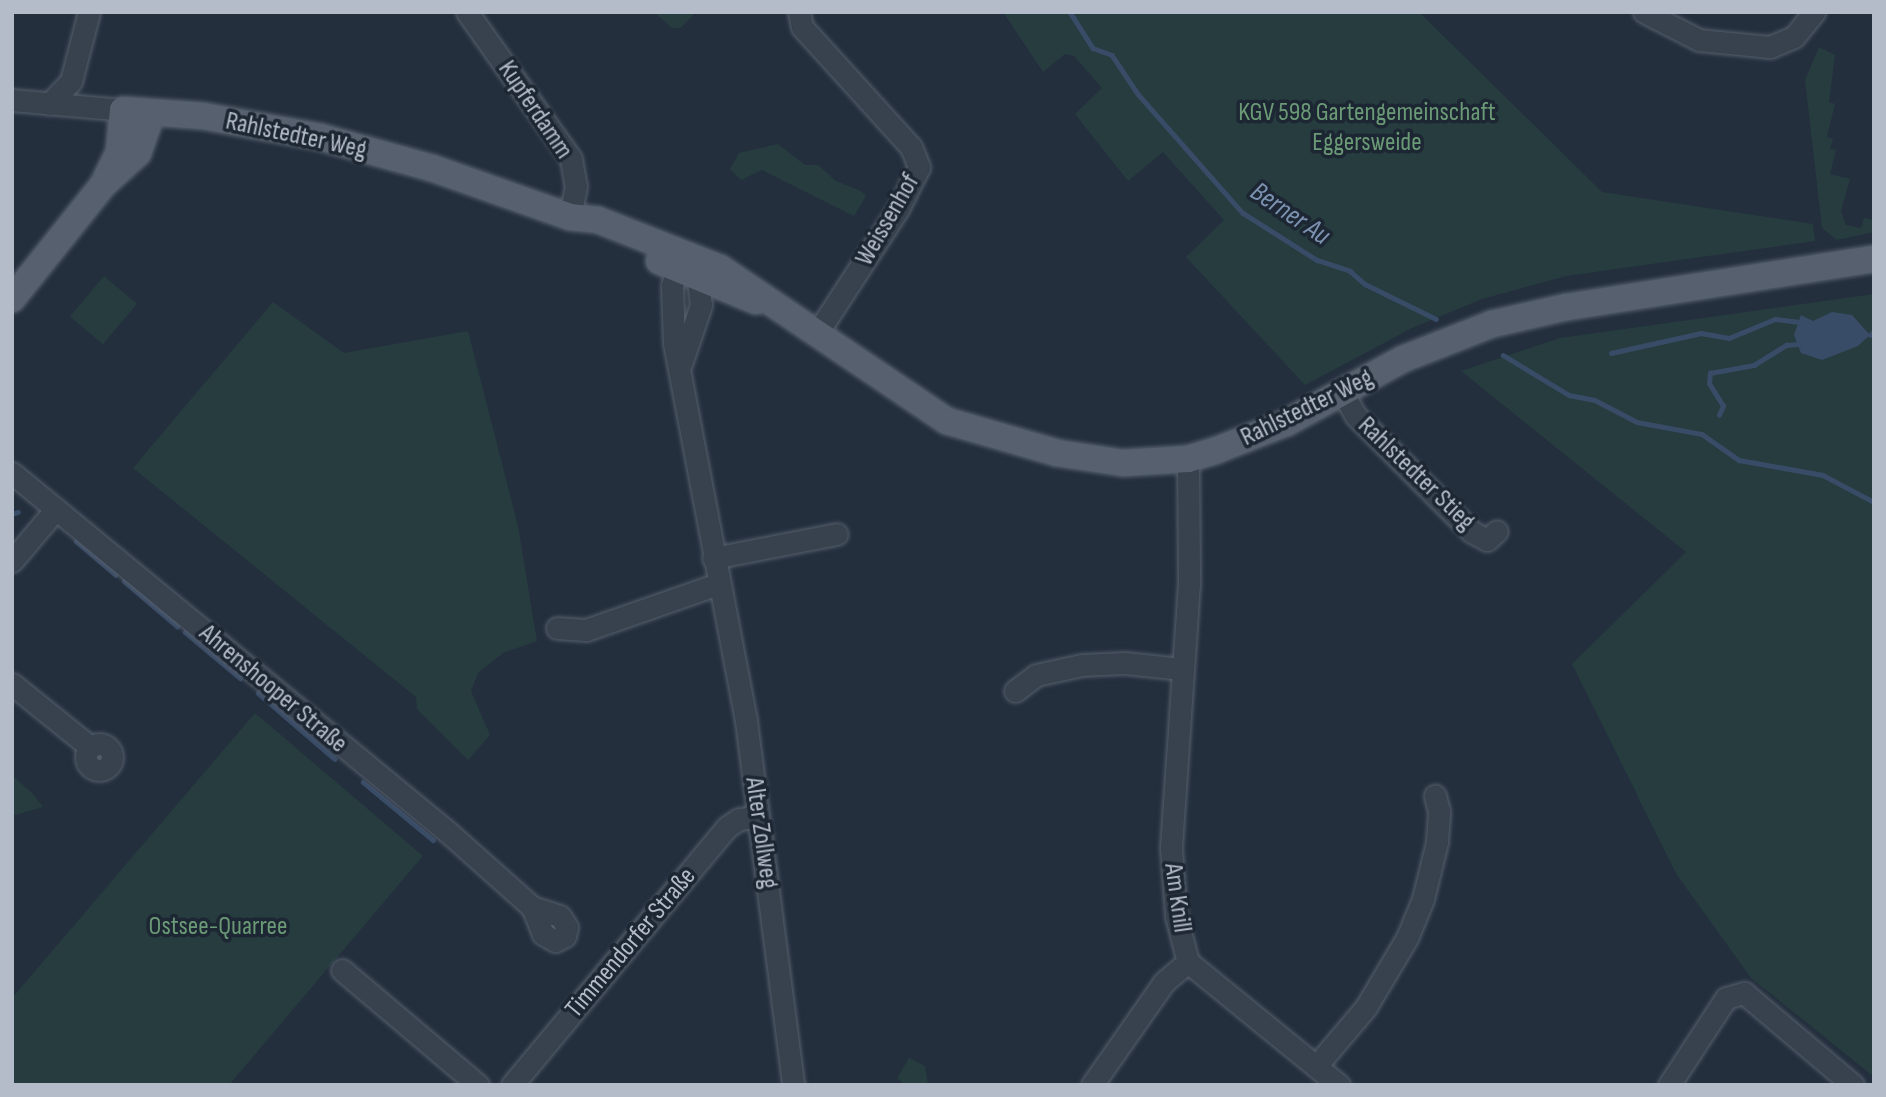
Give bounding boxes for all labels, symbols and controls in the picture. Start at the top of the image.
street label: Kupferdamm [491,55,579,165]
park label: KGV 598 Gartengemeinschaft Eggersweide [1238,97,1496,158]
street label: Rahlstedter Weg [223,106,369,166]
street label: Weissenhof [849,168,927,272]
water label: Berner Au [1244,175,1336,253]
street label: Rahlstedter Weg [1236,363,1378,453]
street label: Rahlstedter Stieg [1351,411,1481,537]
street label: Ahrenshooper Straße [193,618,353,760]
street label: Alter Zollweg [738,775,784,891]
street label: Am Knill [1157,861,1197,935]
street label: Timmendorfer Straße [559,862,703,1024]
park label: Ostsee-Quarree [149,911,287,943]

